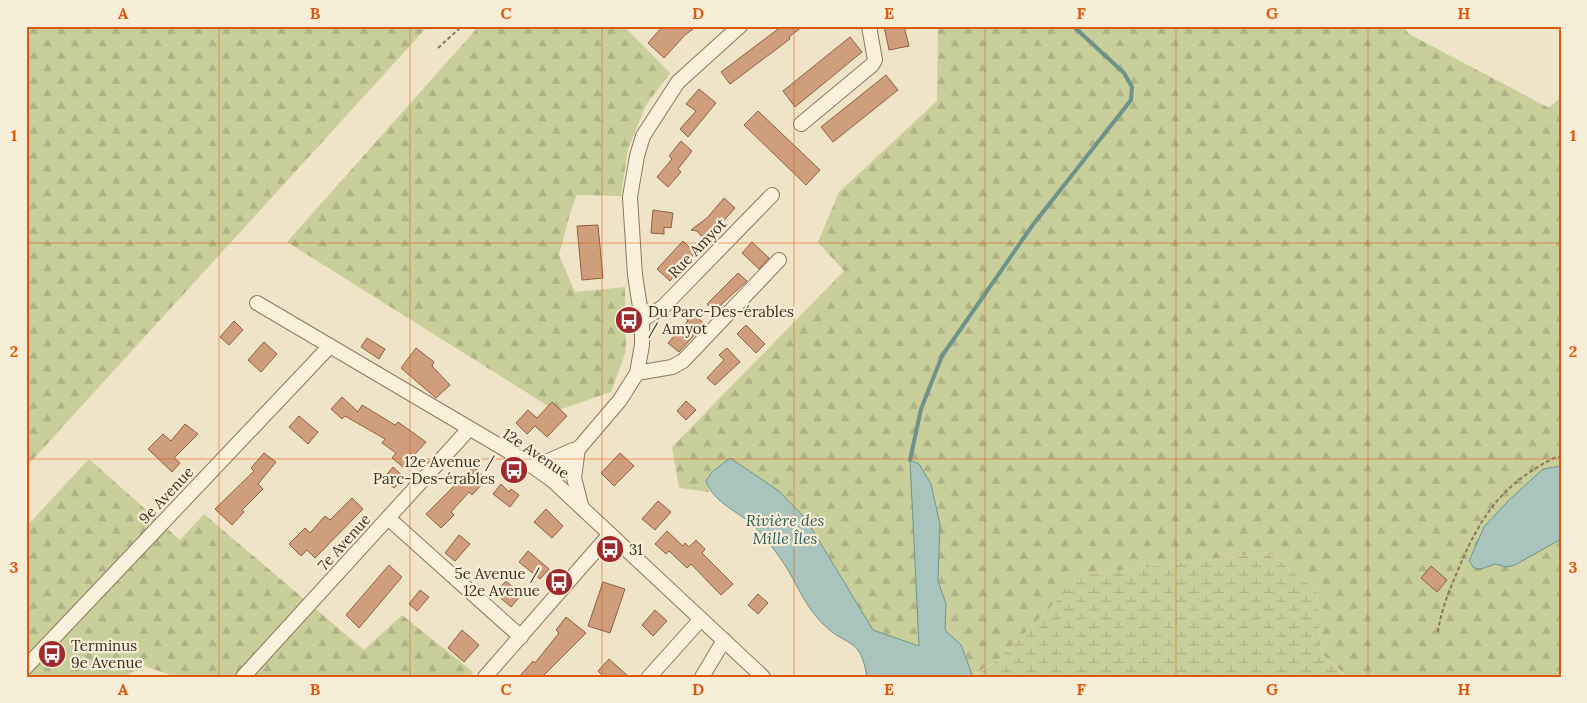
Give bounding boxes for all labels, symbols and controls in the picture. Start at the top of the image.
text: A [118,3,129,23]
text: B [310,3,321,23]
text: C [500,3,512,23]
text: D [692,3,704,23]
text: E [884,3,894,23]
text: F [1076,3,1086,23]
text: G [1266,3,1278,23]
text: H [1458,3,1471,23]
text: 1 [11,125,17,145]
text: 1 [1570,125,1576,145]
street label: Rue Amyot [664,214,730,282]
place label: Du Parc-Des-érables / Amyot [648,302,794,339]
bus stop icon: Du Parc-Des-érables / Amyot [614,305,644,335]
text: 2 [10,341,18,361]
text: 2 [1569,341,1577,361]
street label: 12e Avenue [499,424,573,482]
place label: 12e Avenue / Parc-Des-érables [373,452,496,488]
bus stop icon: 12e Avenue / Parc-Des-érables [499,455,529,485]
street label: 9e Avenue [135,462,197,528]
street label: 7e Avenue [314,510,374,574]
water label: Rivière des Mille Îles [746,510,825,548]
bus stop icon: 31 [595,534,625,564]
place label: 31 [629,540,643,559]
text: 3 [10,557,19,577]
text: 3 [1569,557,1578,577]
place label: 5e Avenue / 12e Avenue [455,564,541,600]
bus stop icon: 5e Avenue / 12e Avenue [544,567,574,597]
place label: Terminus 9e Avenue [71,636,143,672]
bus stop icon: Terminus 9e Avenue [37,639,67,669]
text: A [118,679,129,699]
text: B [310,679,321,699]
text: C [500,679,512,699]
text: D [692,679,704,699]
text: E [884,679,894,699]
text: F [1076,679,1086,699]
text: G [1266,679,1278,699]
text: H [1458,679,1471,699]

